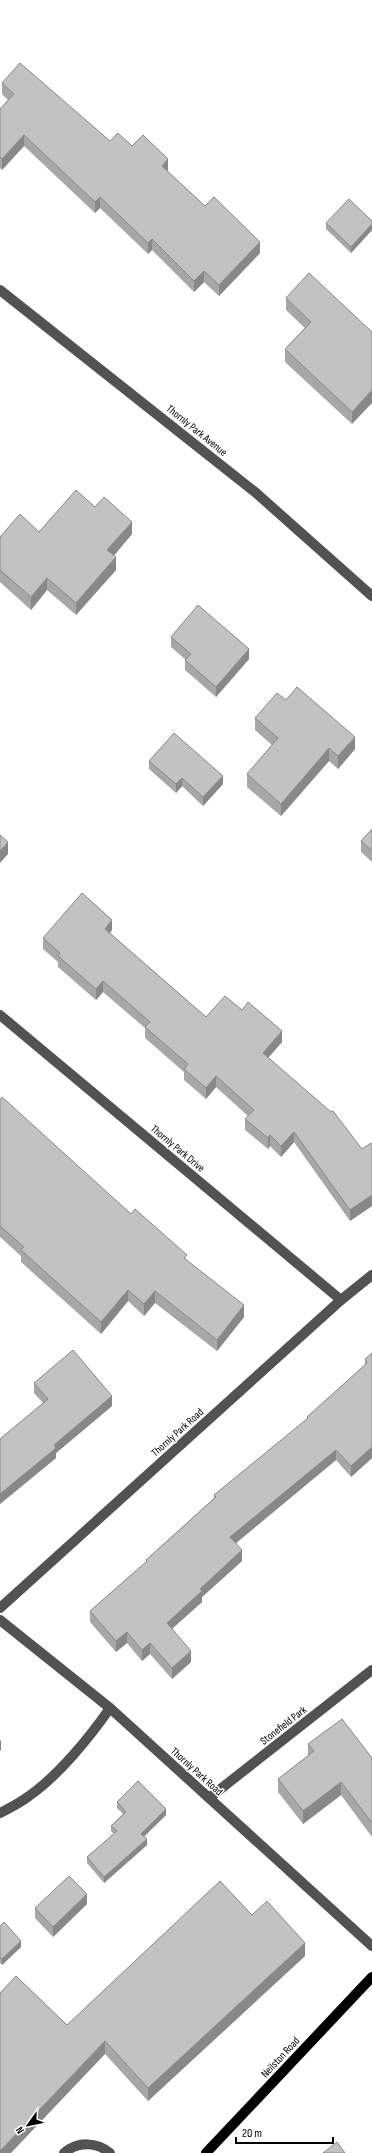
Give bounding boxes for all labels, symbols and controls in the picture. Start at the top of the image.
street label: Thornly Park Avenue [164,402,230,459]
street label: Thornly Park Drive [148,1122,207,1175]
street label: Thornly Park Road [149,1405,206,1459]
street label: Stonefield Park [257,1703,310,1748]
street label: Thornly Park Road [168,1745,226,1798]
street label: Neilston Road [258,2034,303,2080]
north arrow [8,2105,48,2145]
scale bar [236,2119,333,2145]
text: N [13,2124,27,2136]
text: 20 m [242,2126,262,2141]

